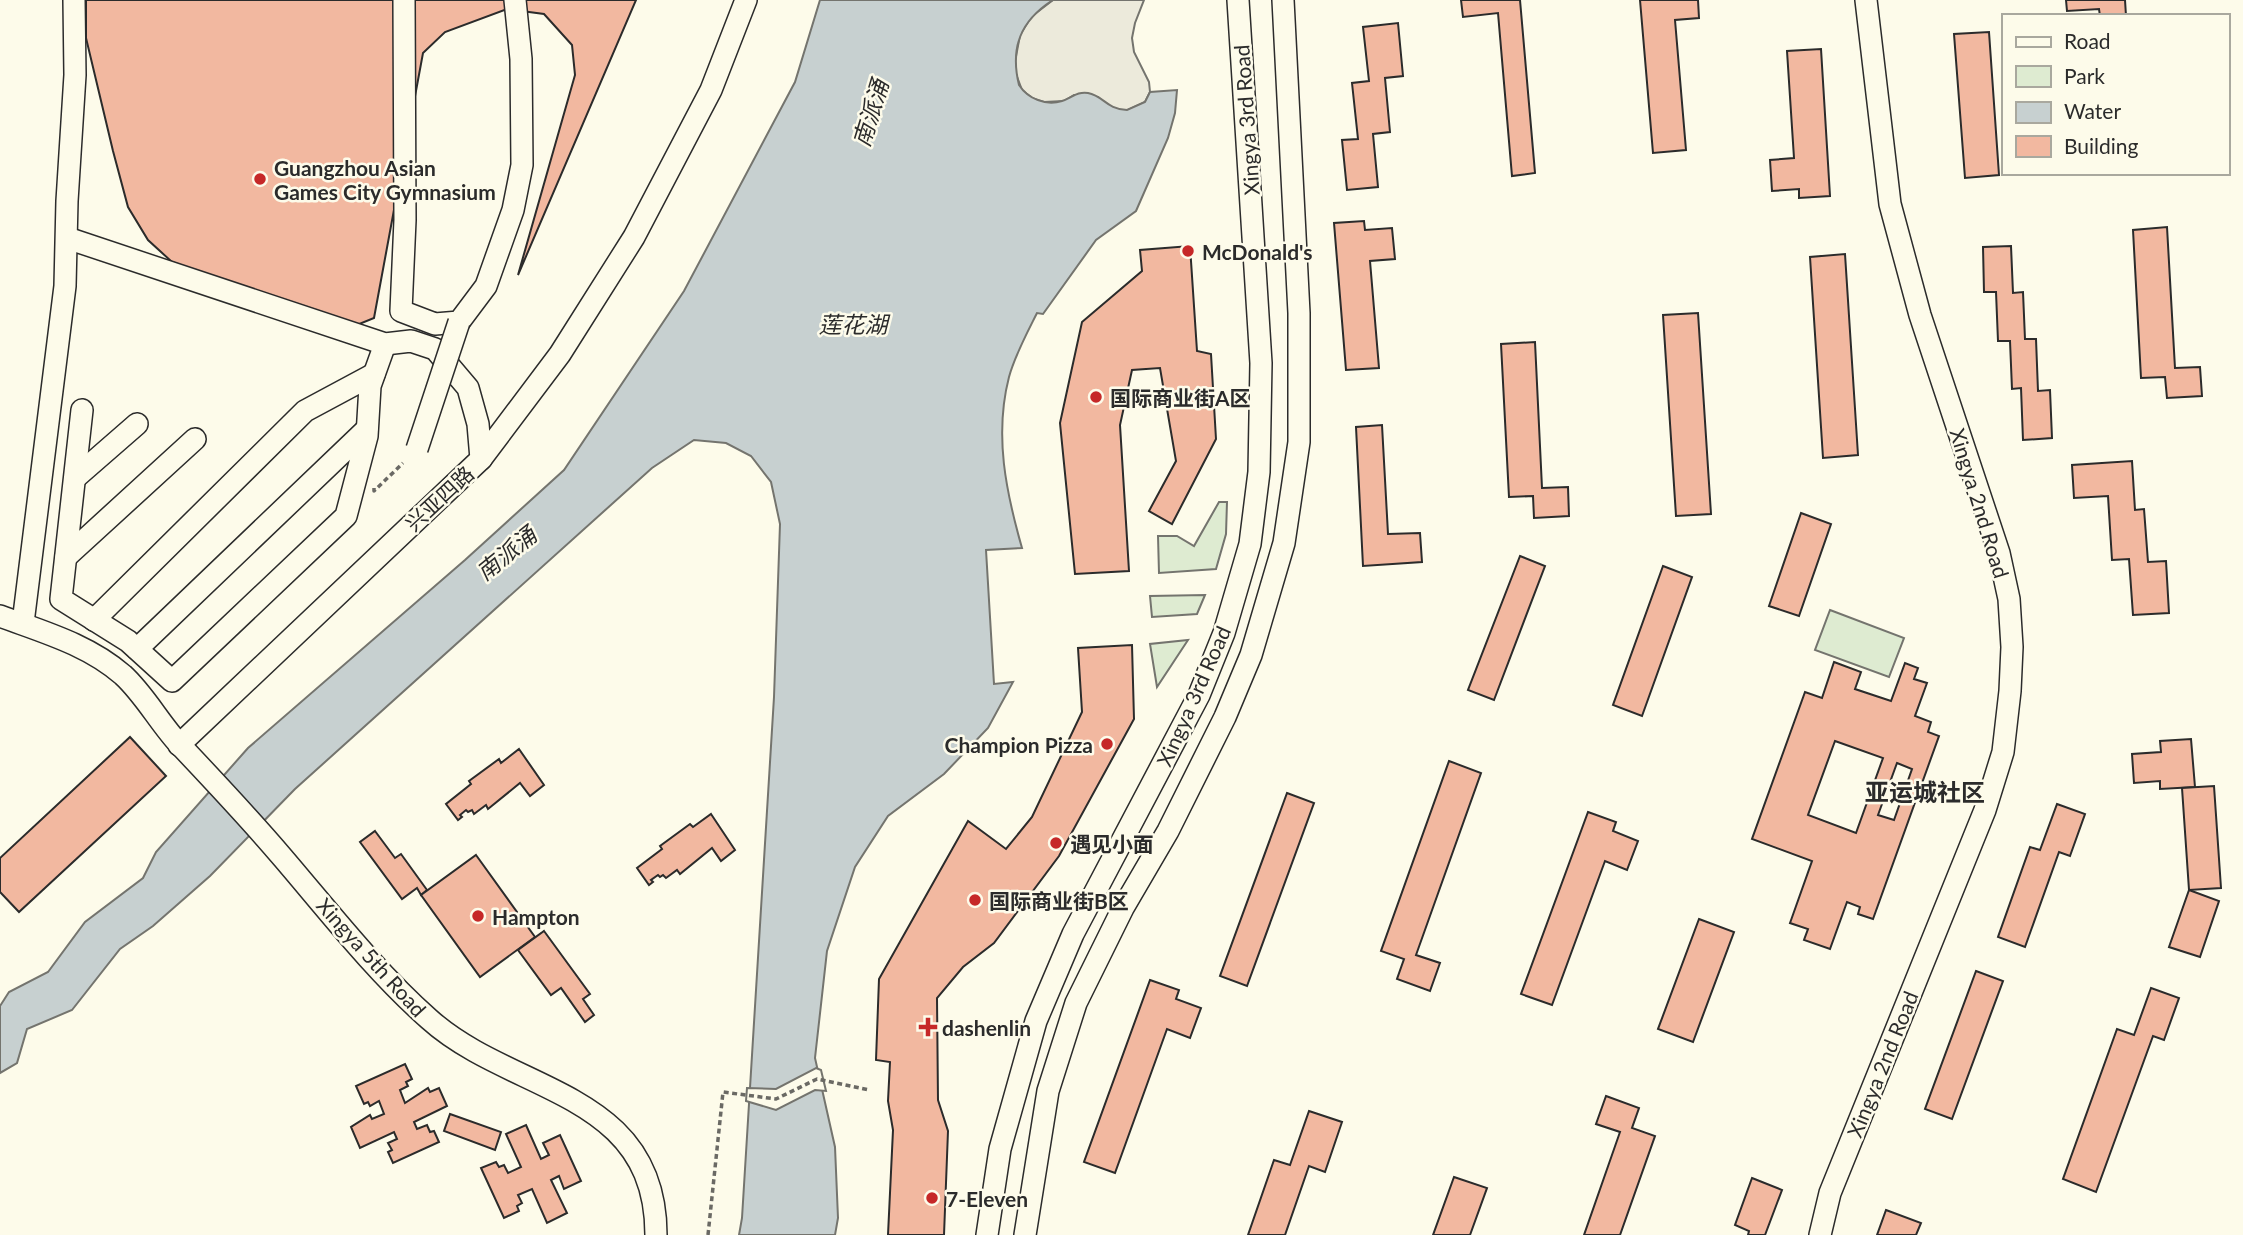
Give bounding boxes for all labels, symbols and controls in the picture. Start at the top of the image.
legend [2002,14,2229,175]
text: Road [2064,28,2111,53]
street label: Xingya 3rd Road [1228,44,1264,196]
text: Park [2064,63,2105,88]
water label: 南派涌 [847,73,894,150]
text: Water [2064,98,2121,123]
text: Building [2064,133,2139,158]
place label: Guangzhou Asian Games City Gymnasium [274,155,496,204]
marker: Guangzhou Asian Games City Gymnasium [252,171,268,187]
place label: McDonald's [1202,239,1313,264]
marker: McDonald's [1180,243,1196,259]
water label: 莲花湖 [819,310,891,338]
place label: 国际商业街A区 [1110,385,1251,410]
marker: 国际商业街A区 [1088,389,1104,405]
street label: Xingya 2nd Road [1945,425,2015,581]
street label: 兴亚四路 [400,460,478,536]
water label: 南派涌 [470,519,544,586]
street label: Xingya 3rd Road [1151,622,1235,770]
place label: Champion Pizza [944,732,1093,757]
marker: Champion Pizza [1099,736,1115,752]
district label: 亚运城社区 [1865,777,1985,806]
place label: 遇见小面 [1070,831,1154,856]
marker: 遇见小面 [1048,835,1064,851]
place label: 国际商业街B区 [989,888,1129,913]
street label: Xingya 5th Road [312,892,432,1022]
marker: 国际商业街B区 [967,892,983,908]
place label: Hampton [492,904,580,929]
marker: Hampton [470,908,486,924]
street label: Xingya 2nd Road [1841,987,1923,1141]
place label: dashenlin [942,1015,1031,1040]
marker: dashenlin [920,1019,936,1035]
place label: 7-Eleven [946,1186,1028,1211]
marker: 7-Eleven [924,1190,940,1206]

